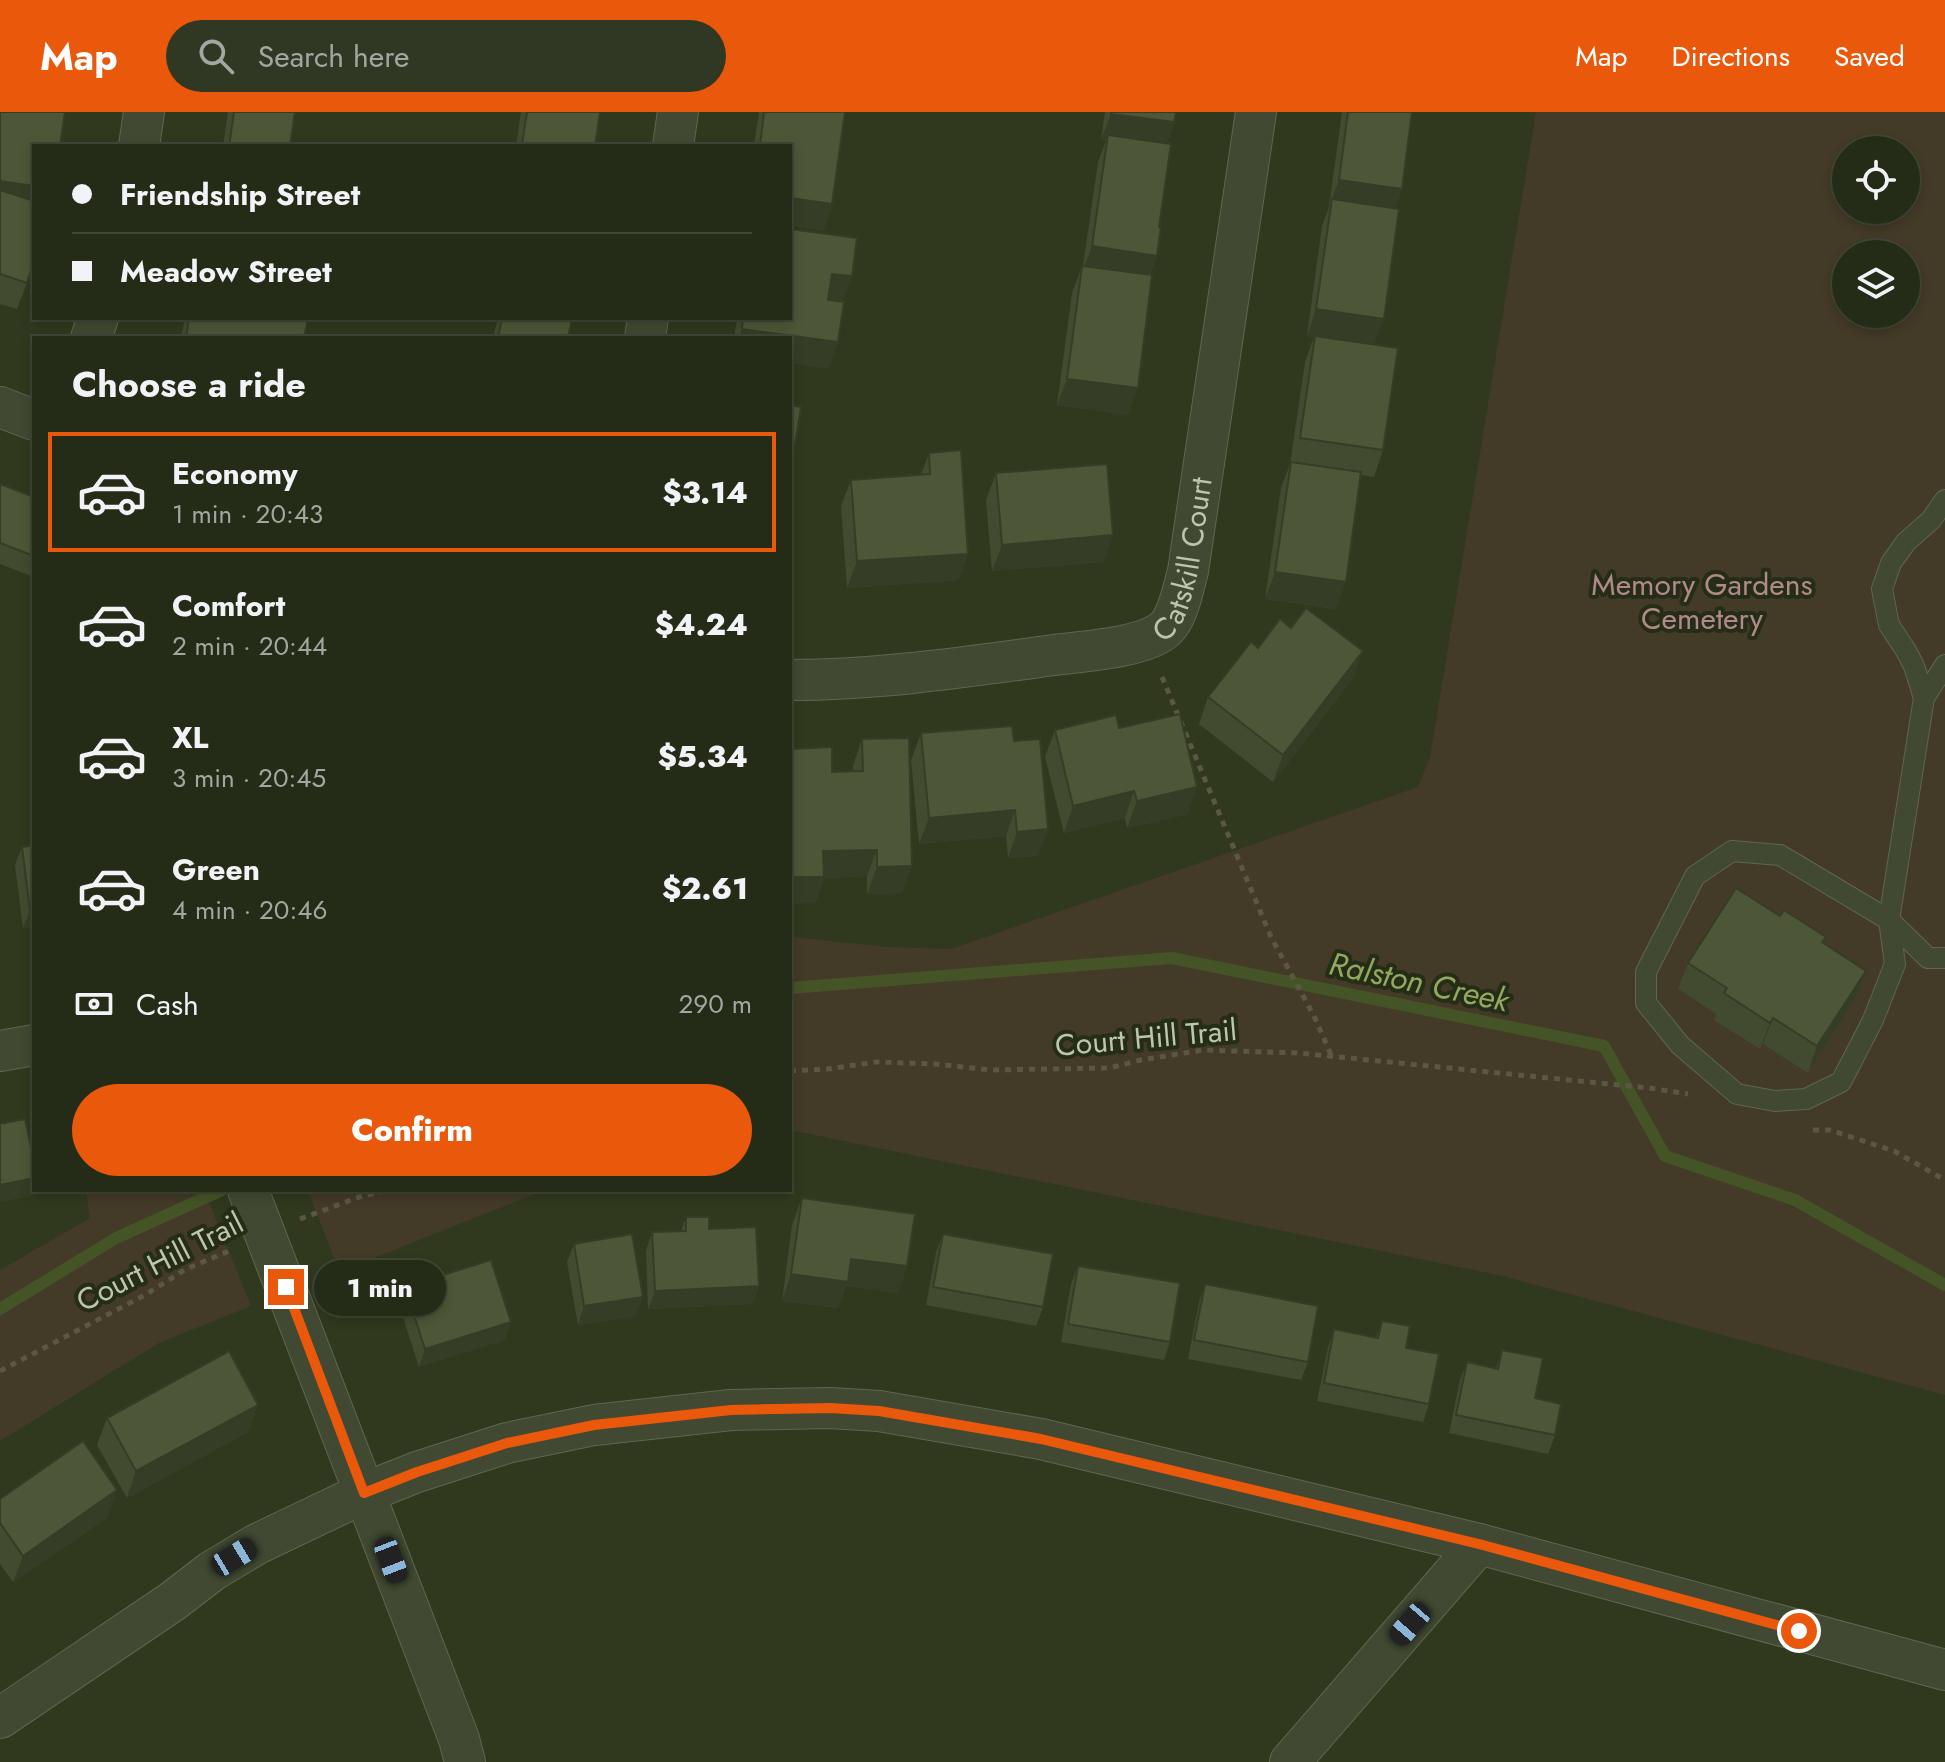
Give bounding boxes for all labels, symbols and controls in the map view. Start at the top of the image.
search box [166,20,726,92]
text: Map [40,29,118,84]
icon: search [194,34,238,78]
text: Search here [258,35,410,78]
text: Map [1575,36,1627,77]
text: Directions [1671,36,1790,77]
text: Saved [1834,36,1905,77]
map controls [1832,136,1920,328]
button: locate [1832,136,1920,224]
text: Friendship Street [120,173,360,216]
button: layers [1832,240,1920,328]
text: Meadow Street [120,250,332,293]
text: Choose a ride [72,358,306,410]
text: Economy [172,452,298,495]
icon: car [76,456,148,528]
text: $3.14 [663,471,748,514]
street label: Catskill Court [1142,474,1223,652]
text: 1 min · 20:43 [172,495,323,533]
park label: Memory Gardens Cemetery [1591,563,1813,640]
text: Comfort [172,584,285,627]
icon: car [76,588,148,660]
text: $4.24 [655,603,748,646]
text: 2 min · 20:44 [172,627,327,665]
text: XL [172,716,208,759]
icon: car [76,720,148,792]
text: $5.34 [658,735,748,778]
text: 3 min · 20:45 [172,759,326,797]
text: Green [172,848,260,891]
icon: car [76,852,148,924]
text: $2.61 [662,867,748,910]
text: 4 min · 20:46 [172,891,327,929]
water label: Ralston Creek [1325,941,1514,1024]
icon: cash [72,982,116,1026]
text: Cash [136,983,199,1026]
text: 290 m [679,985,752,1023]
street label: Court Hill Trail [1053,1008,1239,1067]
button: Confirm [72,1084,752,1176]
street label: Court Hill Trail [69,1201,251,1322]
callout: 1 min [314,1259,446,1315]
route end [268,1269,304,1305]
text: 1 min [347,1269,413,1307]
car [371,1533,411,1587]
car [207,1534,261,1580]
car [1385,1598,1435,1650]
route start [1781,1613,1817,1649]

